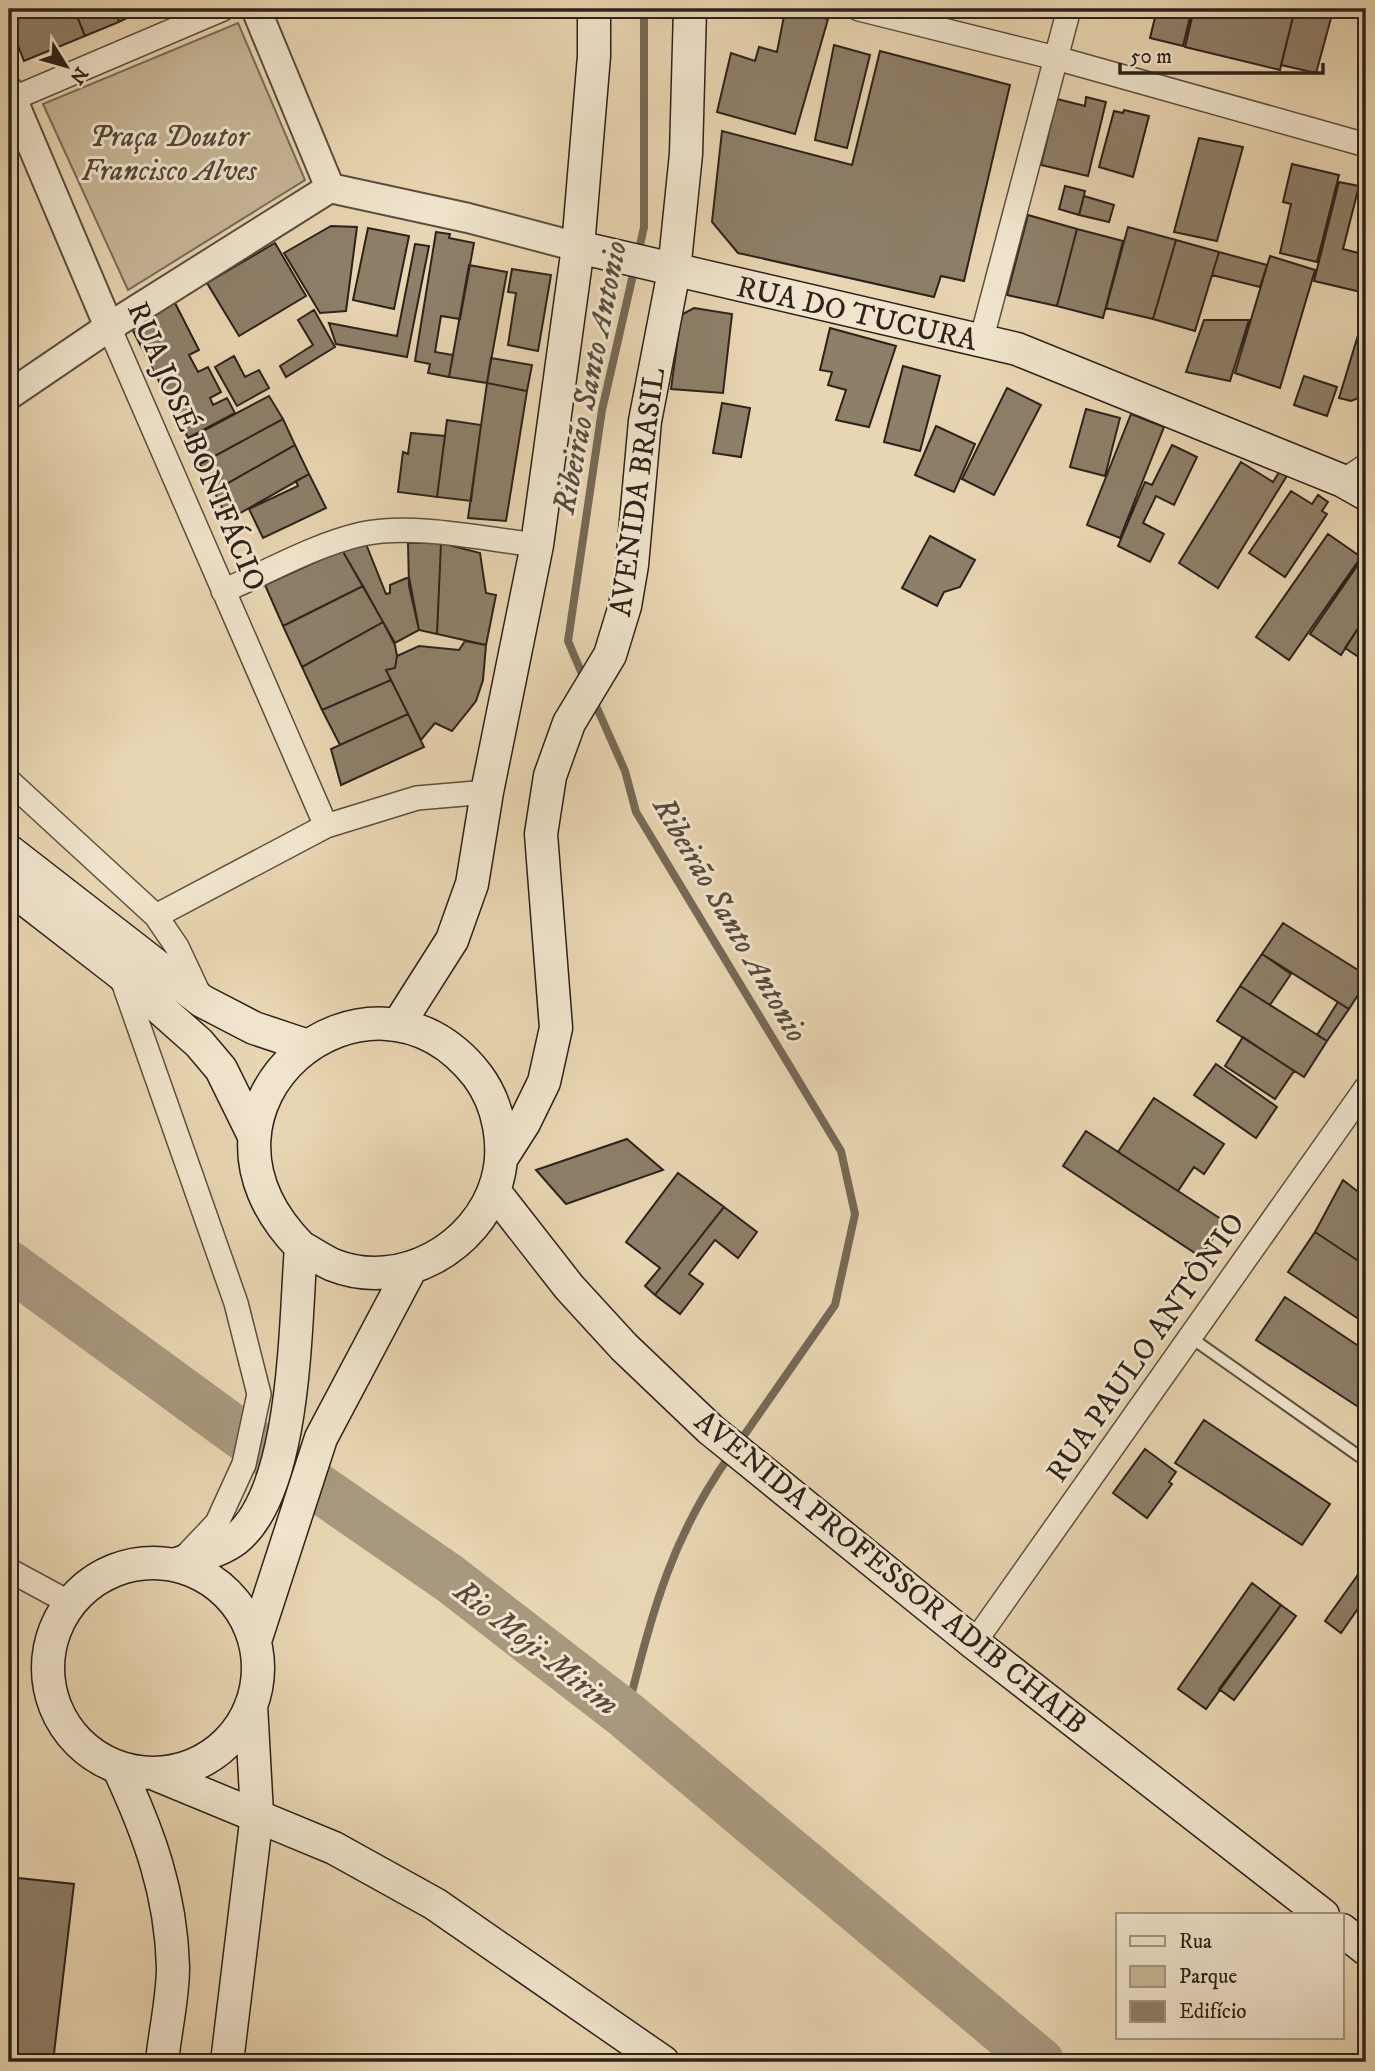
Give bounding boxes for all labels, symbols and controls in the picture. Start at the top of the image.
north arrow [32,32,102,102]
scale bar [1120,32,1322,76]
text: 50 m [1130,44,1172,70]
text: N [64,62,92,89]
park label: Praça Doutor Francisco Alves [81,119,258,190]
water label: Ribeirão Santo Antonio [545,238,637,518]
street label: RUA DO TUCURA [733,269,981,360]
street label: RUA JOSÉ BONIFÁCIO [118,296,275,597]
street label: AVENIDA BRASIL [603,365,674,619]
water label: Ribeirão Santo Antonio [642,789,816,1050]
street label: RUA PAULO ANTÔNIO [1038,1205,1253,1490]
street label: AVENIDA PROFESSOR ADIB CHAIB [686,1403,1094,1743]
water label: Rio Moji-Mirim [444,1571,626,1725]
legend [1116,1913,1344,2039]
text: Rua [1179,1929,1212,1955]
text: Parque [1179,1964,1237,1990]
text: Edifício [1179,1999,1247,2025]

